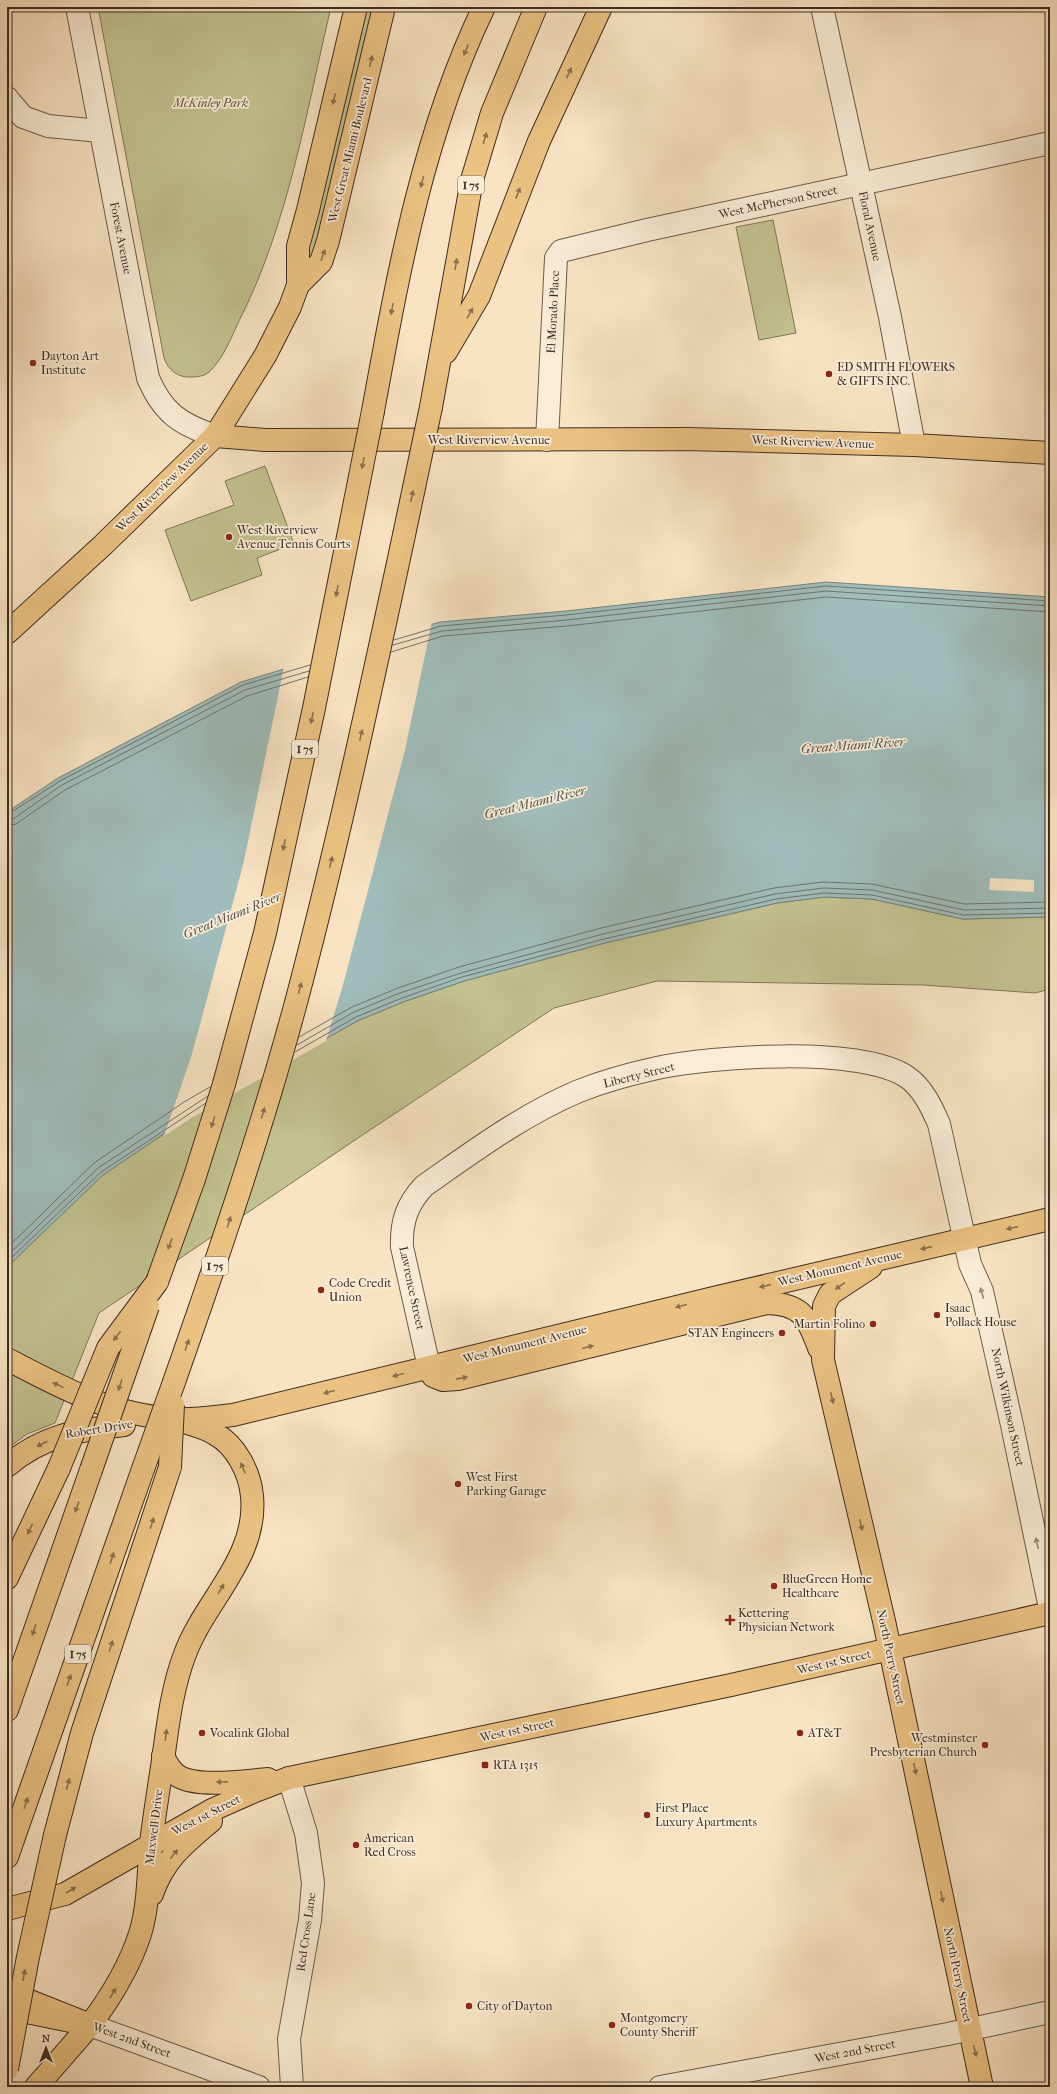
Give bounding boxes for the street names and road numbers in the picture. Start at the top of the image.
street label: West Great Miami Boulevard [325,76,375,225]
road number: I 75 [458,176,484,194]
street label: West McPherson Street [716,182,839,222]
street label: Floral Avenue [856,190,884,262]
street label: Forest Avenue [107,201,135,275]
street label: El Morado Place [544,270,562,354]
street label: West Riverview Avenue [427,433,550,447]
street label: West Riverview Avenue [750,433,875,451]
street label: West Riverview Avenue [112,439,211,535]
road number: I 75 [292,740,318,758]
street label: Liberty Street [602,1059,677,1091]
street label: Lawrence Street [396,1245,428,1332]
street label: West Monument Avenue [776,1247,904,1289]
road number: I 75 [202,1257,228,1275]
street label: West Monument Avenue [461,1322,588,1366]
street label: North Wilkinson Street [989,1347,1028,1468]
street label: Robert Drive [64,1417,134,1441]
street label: North Perry Street [874,1608,908,1707]
road number: I 75 [65,1645,91,1663]
street label: West 1st Street [795,1647,873,1678]
street label: West 1st Street [478,1715,556,1745]
street label: Maxwell Drive [142,1788,166,1866]
street label: West 1st Street [168,1791,243,1839]
street label: Red Cross Lane [294,1891,318,1973]
street label: North Perry Street [941,1926,975,2025]
street label: West 2nd Street [90,2019,174,2061]
street label: West 2nd Street [812,2036,897,2066]

